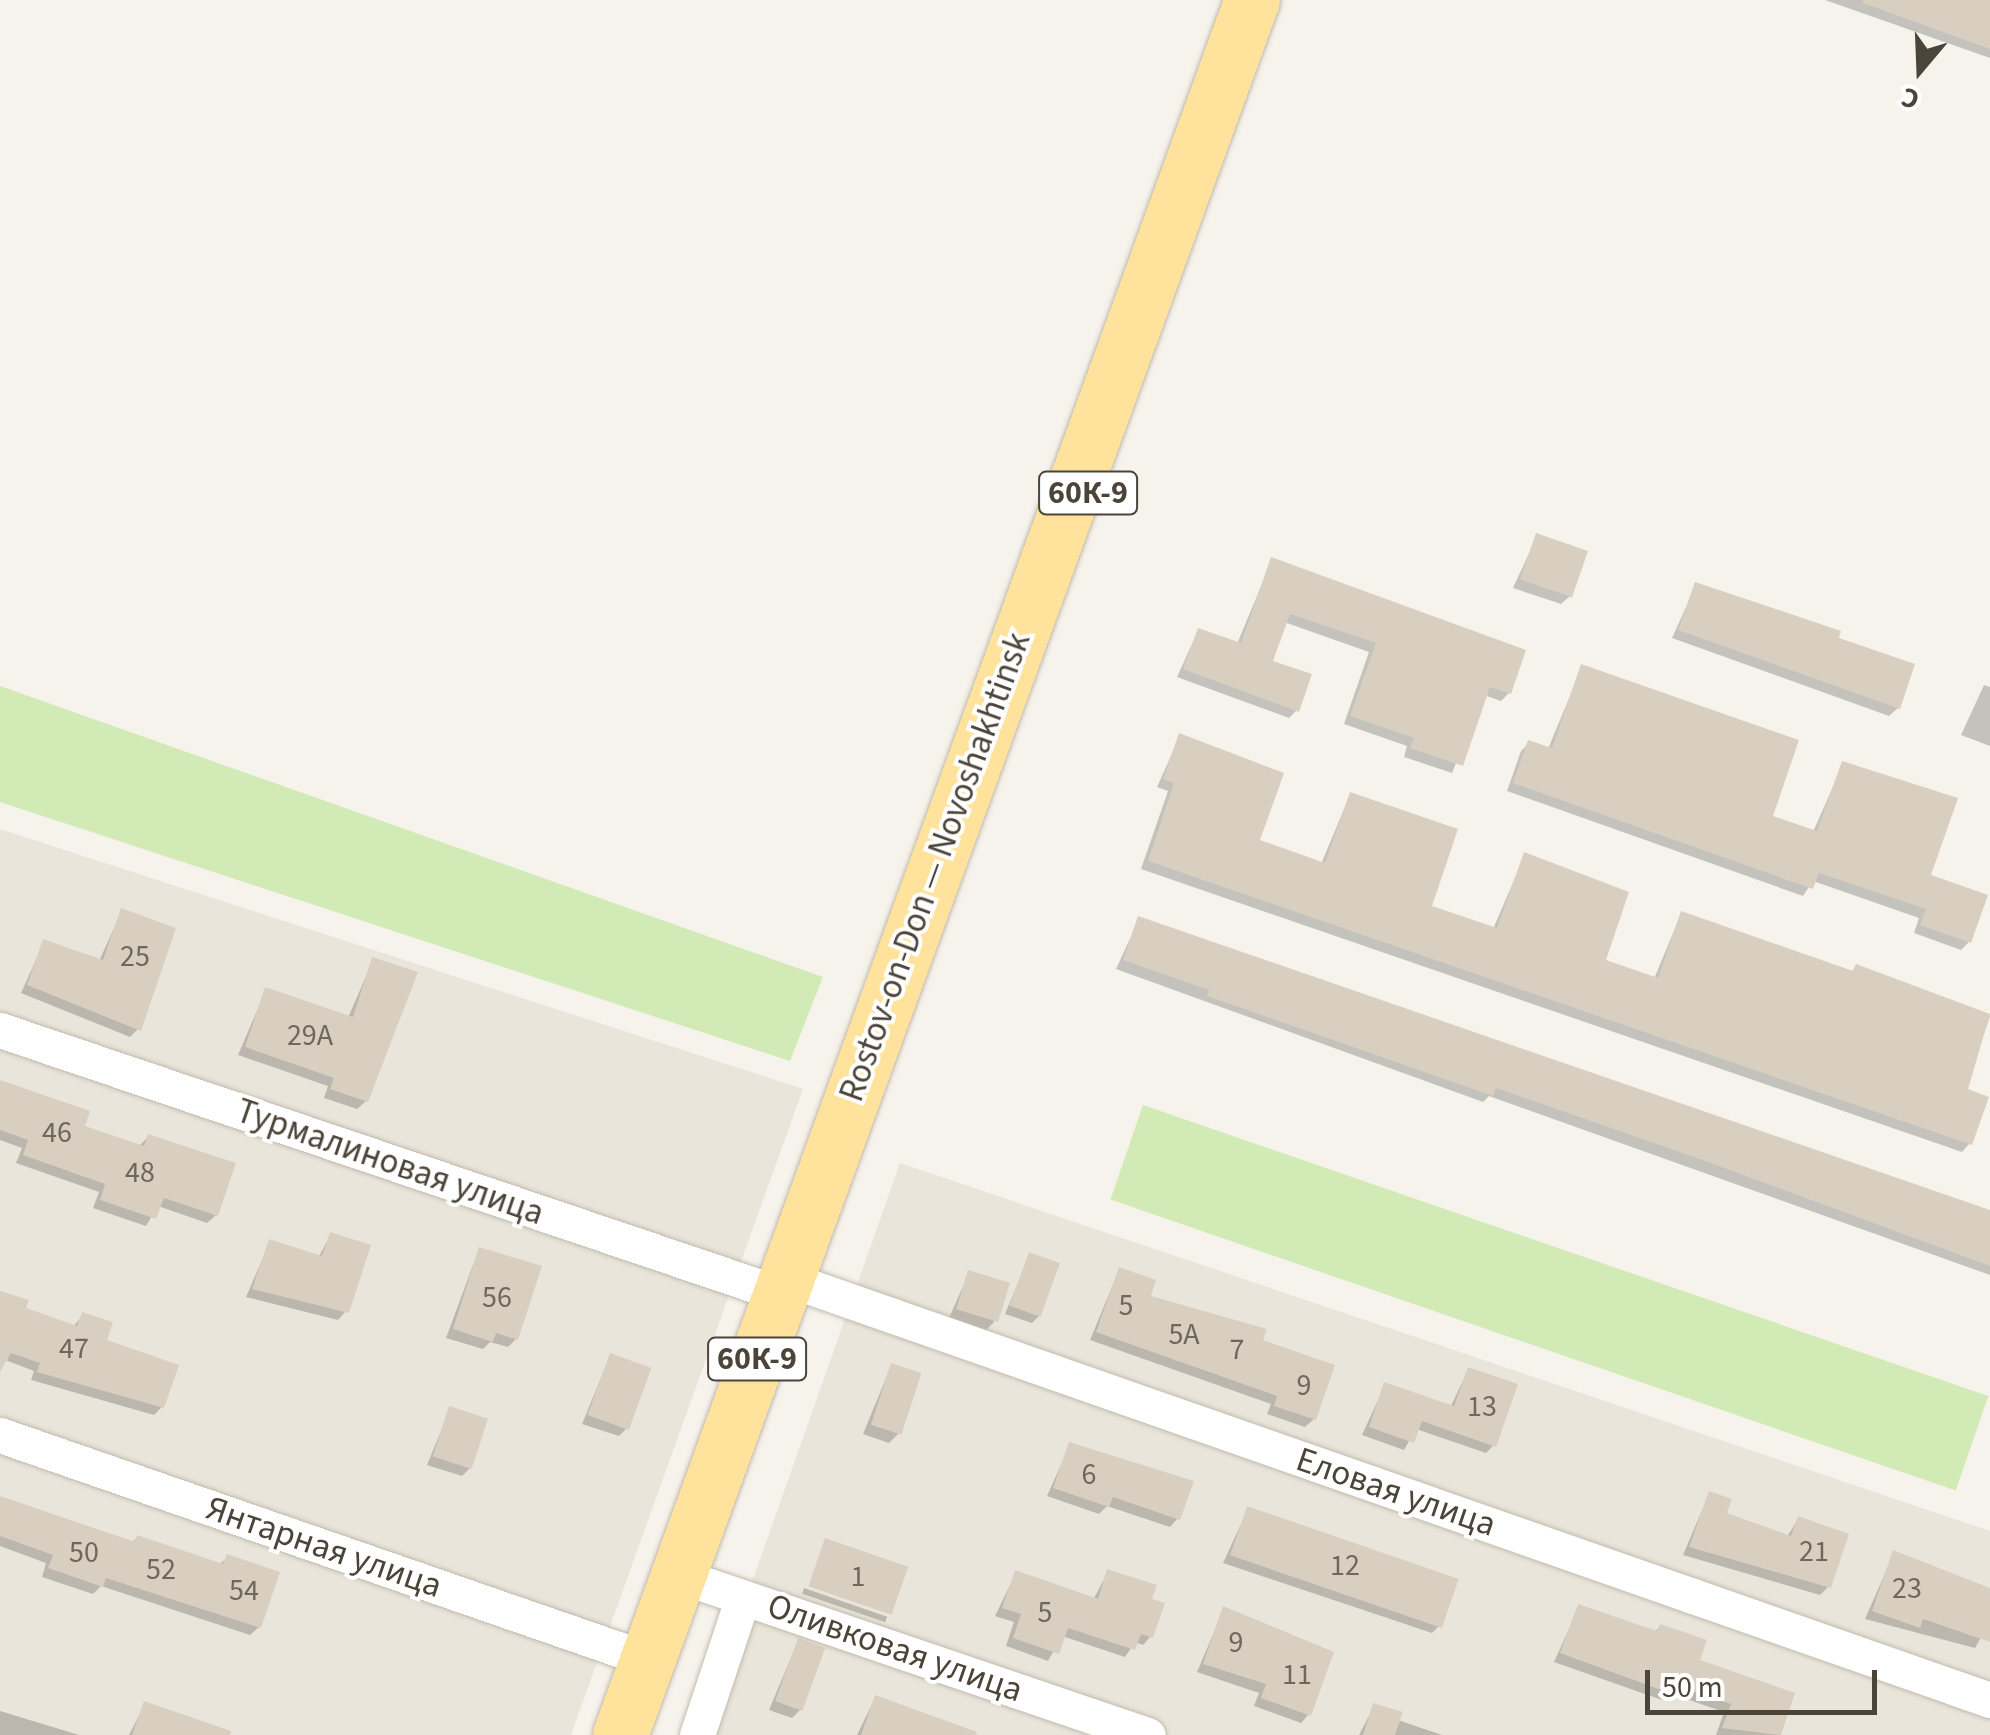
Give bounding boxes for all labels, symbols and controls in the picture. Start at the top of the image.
north arrow [1870,20,1970,120]
text: С [1896,77,1924,120]
road number: 60К-9 [1038,466,1138,520]
street label: Rostov-on-Don — Novoshakhtinsk [830,627,1040,1107]
house number: 25 [120,939,150,975]
house number: 29А [287,1018,333,1054]
street label: Турмалиновая улица [231,1090,549,1234]
house number: 46 [42,1115,72,1151]
house number: 48 [125,1155,155,1191]
house number: 56 [482,1280,512,1316]
house number: 5 [1119,1288,1133,1324]
house number: 5А [1168,1317,1200,1353]
house number: 47 [59,1331,89,1367]
road number: 60К-9 [707,1332,807,1386]
house number: 7 [1230,1332,1244,1368]
house number: 9 [1297,1368,1311,1404]
house number: 13 [1467,1389,1497,1425]
street label: Еловая улица [1291,1438,1501,1546]
house number: 6 [1082,1457,1096,1493]
street label: Янтарная улица [201,1487,447,1607]
house number: 21 [1799,1534,1829,1570]
house number: 50 [69,1535,99,1571]
house number: 12 [1330,1548,1360,1584]
house number: 52 [146,1552,176,1588]
house number: 1 [851,1559,865,1595]
house number: 23 [1892,1571,1922,1607]
house number: 54 [229,1573,259,1609]
street label: Оливковая улица [762,1585,1028,1711]
house number: 5 [1038,1595,1052,1631]
house number: 9 [1229,1625,1243,1661]
scale bar [1650,1650,1882,1712]
house number: 11 [1282,1657,1312,1693]
text: 50 m [1662,1666,1723,1709]

